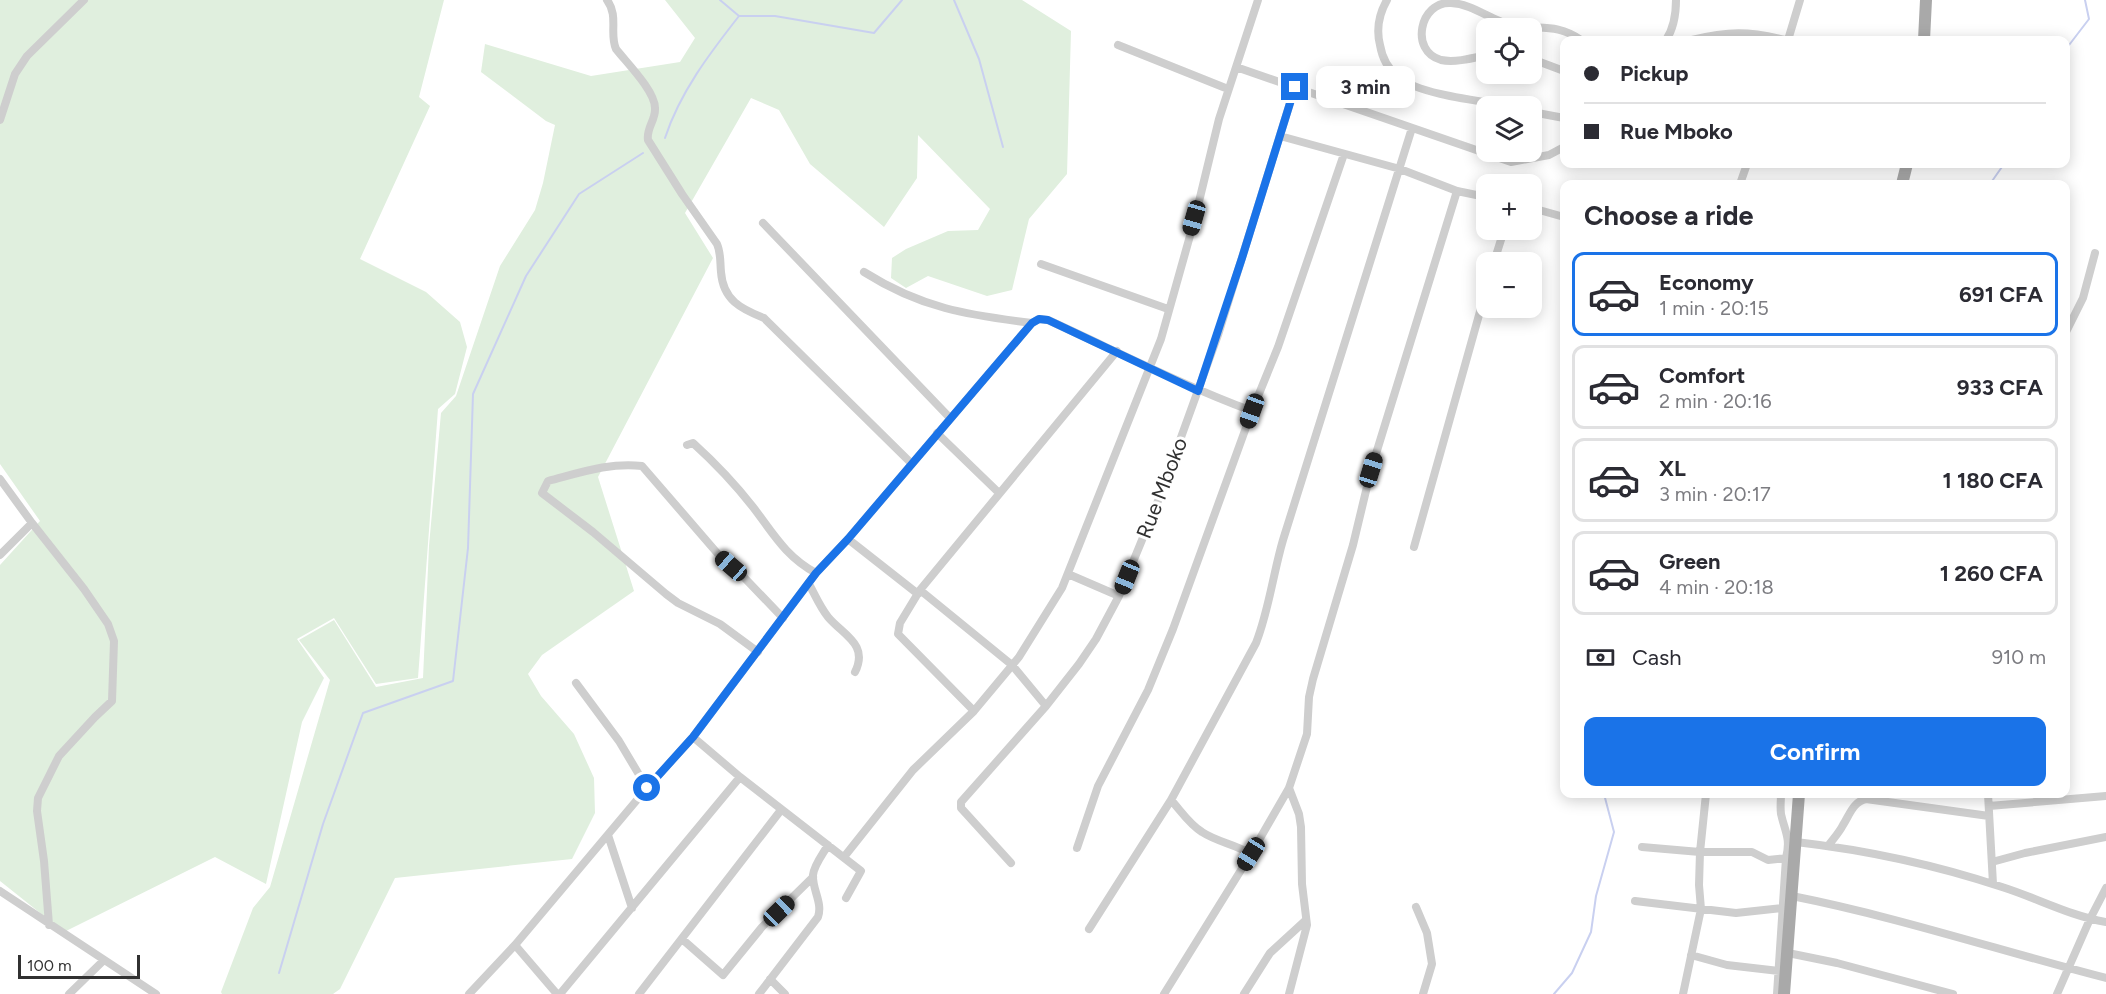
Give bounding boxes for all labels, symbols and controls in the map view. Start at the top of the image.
map controls [1476,18,1542,318]
button: locate [1476,18,1542,84]
text: Pickup [1620,60,1689,87]
callout: 3 min [1316,66,1415,108]
route end [1281,73,1308,100]
text: 3 min [1341,75,1390,99]
button: layers [1476,96,1542,162]
text: Rue Mboko [1620,118,1733,145]
button: + [1476,174,1542,240]
car [1180,198,1208,238]
text: Choose a ride [1584,199,1753,232]
button: − [1476,252,1542,318]
icon: car [1587,267,1641,321]
text: Economy [1659,269,1754,296]
text: 691 CFA [1959,281,2043,308]
text: 1 min · 20:15 [1659,296,1769,320]
icon: car [1587,360,1641,414]
text: Comfort [1659,362,1745,389]
text: 933 CFA [1957,374,2043,401]
text: 2 min · 20:16 [1659,389,1772,413]
car [1237,391,1267,431]
street label: Rue Mboko [1131,434,1192,542]
car [1357,450,1385,490]
icon: car [1587,453,1641,507]
text: XL [1659,455,1686,482]
text: 1 180 CFA [1942,467,2043,494]
text: 3 min · 20:17 [1659,482,1771,506]
icon: car [1587,546,1641,600]
car [712,547,750,585]
text: Green [1659,548,1721,575]
car [1112,557,1142,597]
text: 1 260 CFA [1940,560,2043,587]
text: 4 min · 20:18 [1659,575,1774,599]
icon: cash [1584,641,1617,674]
text: Cash [1632,644,1682,671]
text: 910 m [1992,645,2046,669]
button: Confirm [1584,717,2046,786]
route start [633,774,660,801]
car [1234,834,1268,874]
car [760,892,798,930]
scale bar [18,952,140,980]
text: 100 m [27,956,72,975]

